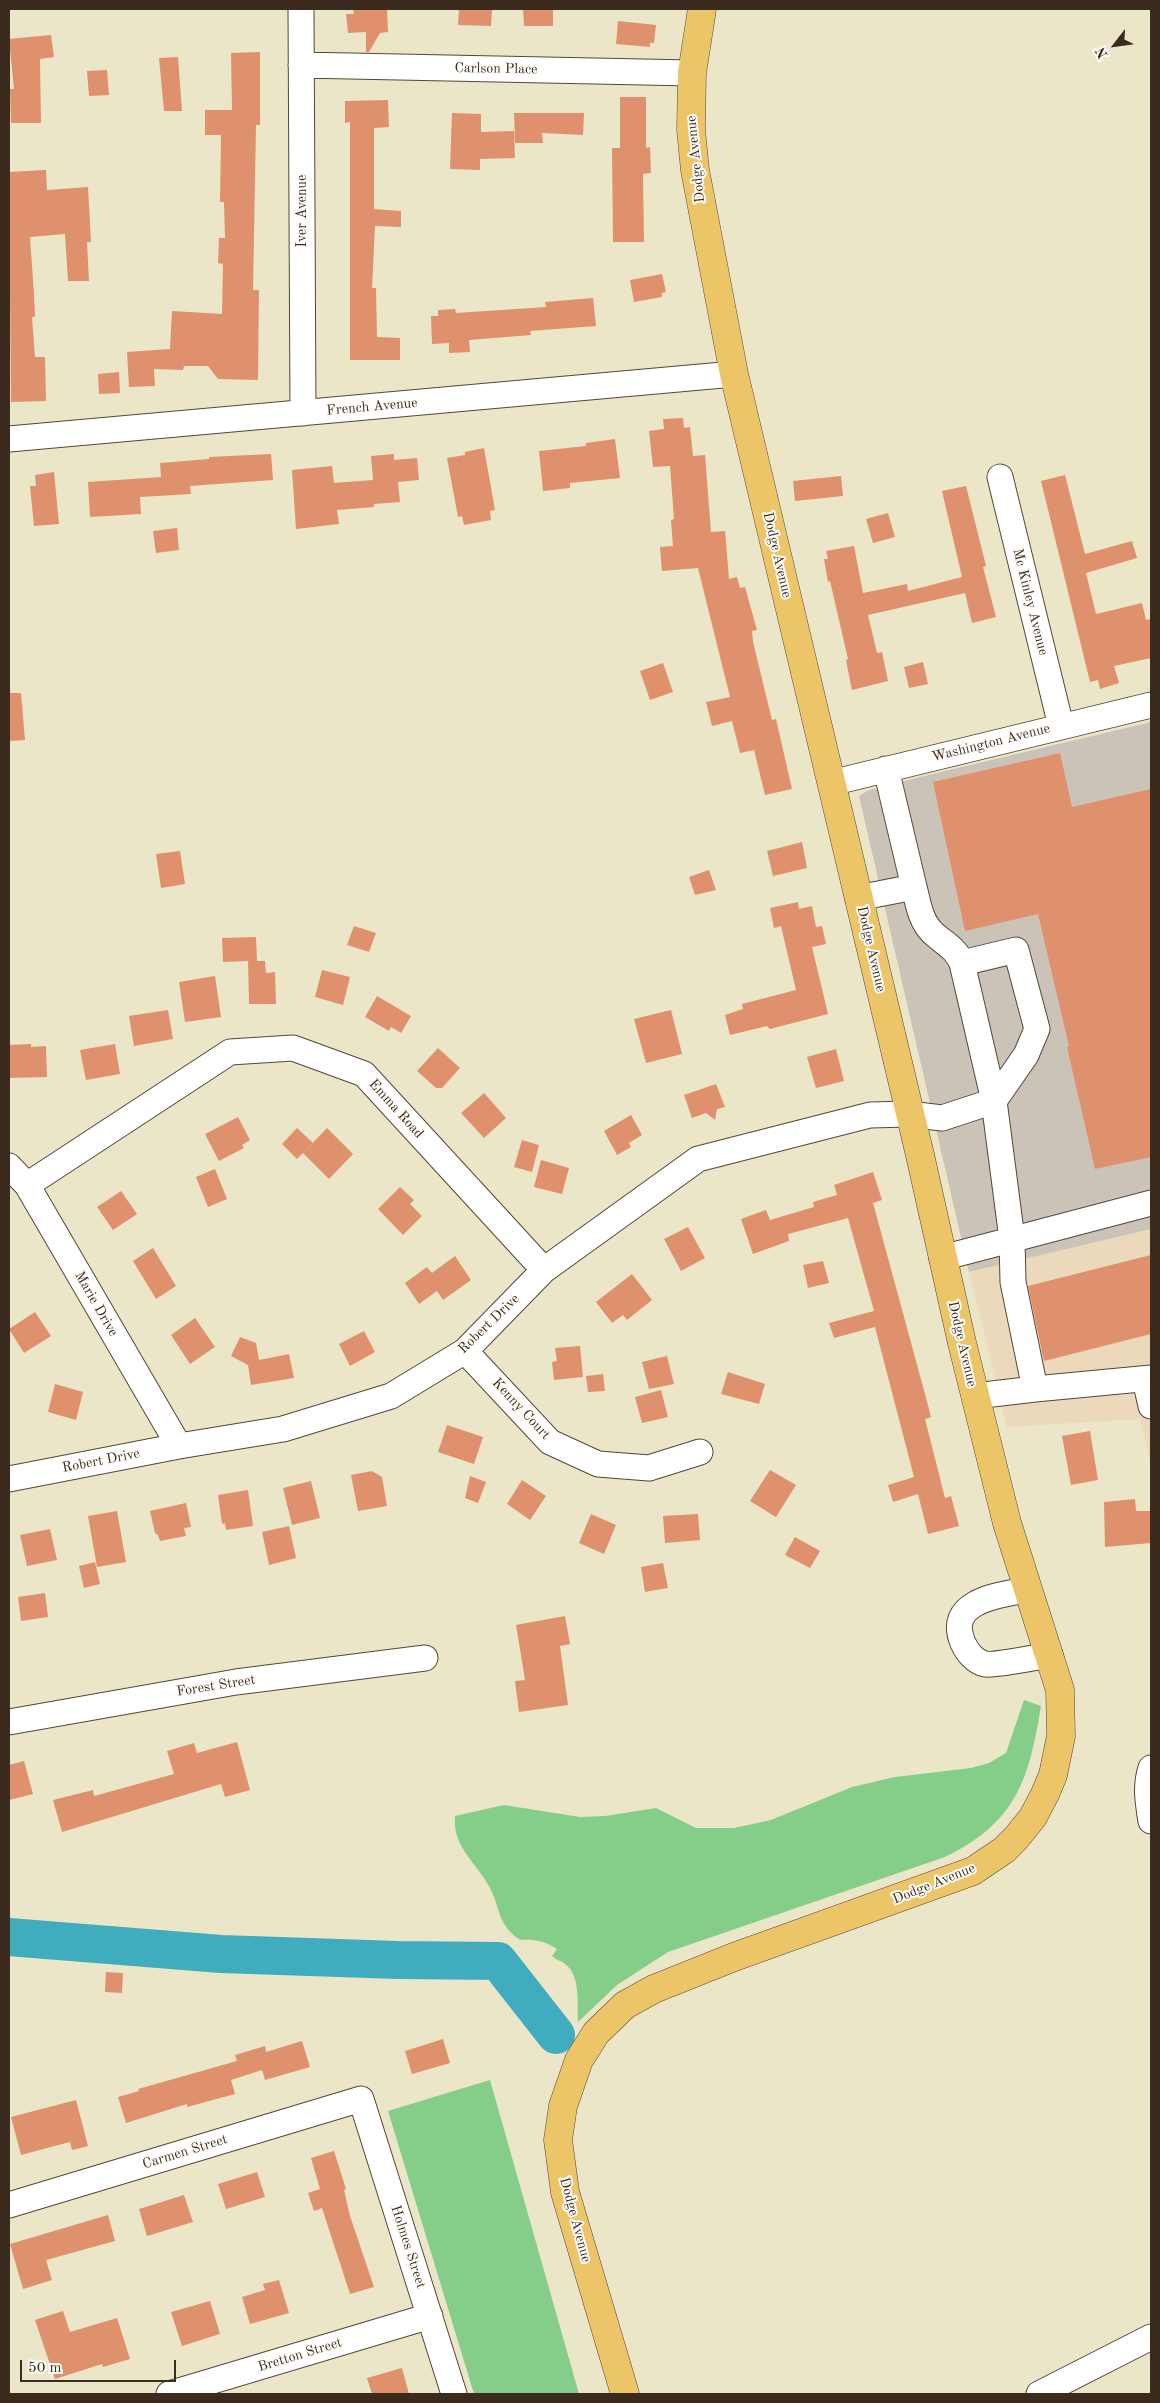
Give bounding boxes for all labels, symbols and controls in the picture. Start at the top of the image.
north arrow [1090,20,1140,70]
text: N [1093,44,1111,61]
street label: Carlson Place [454,60,538,78]
street label: Dodge Avenue [683,115,709,203]
street label: Iver Avenue [294,175,310,247]
street label: French Avenue [326,395,418,419]
street label: Dodge Avenue [759,510,795,600]
street label: Mc Kinley Avenue [1009,547,1051,657]
street label: Washington Avenue [930,720,1052,766]
street label: Dodge Avenue [853,904,889,994]
street label: Emma Road [365,1076,427,1142]
street label: Marie Drive [71,1269,121,1339]
street label: Robert Drive [455,1291,523,1357]
street label: Dodge Avenue [944,1299,980,1389]
street label: Kenny Court [488,1375,554,1443]
street label: Robert Drive [61,1445,141,1477]
street label: Forest Street [175,1671,257,1701]
street label: Dodge Avenue [890,1860,978,1908]
street label: Carmen Street [140,2131,230,2173]
street label: Dodge Avenue [556,2176,594,2264]
street label: Holmes Street [387,2203,429,2291]
street label: Bretton Street [256,2334,344,2376]
scale bar [22,2350,179,2382]
text: 50 m [28,2361,62,2376]

